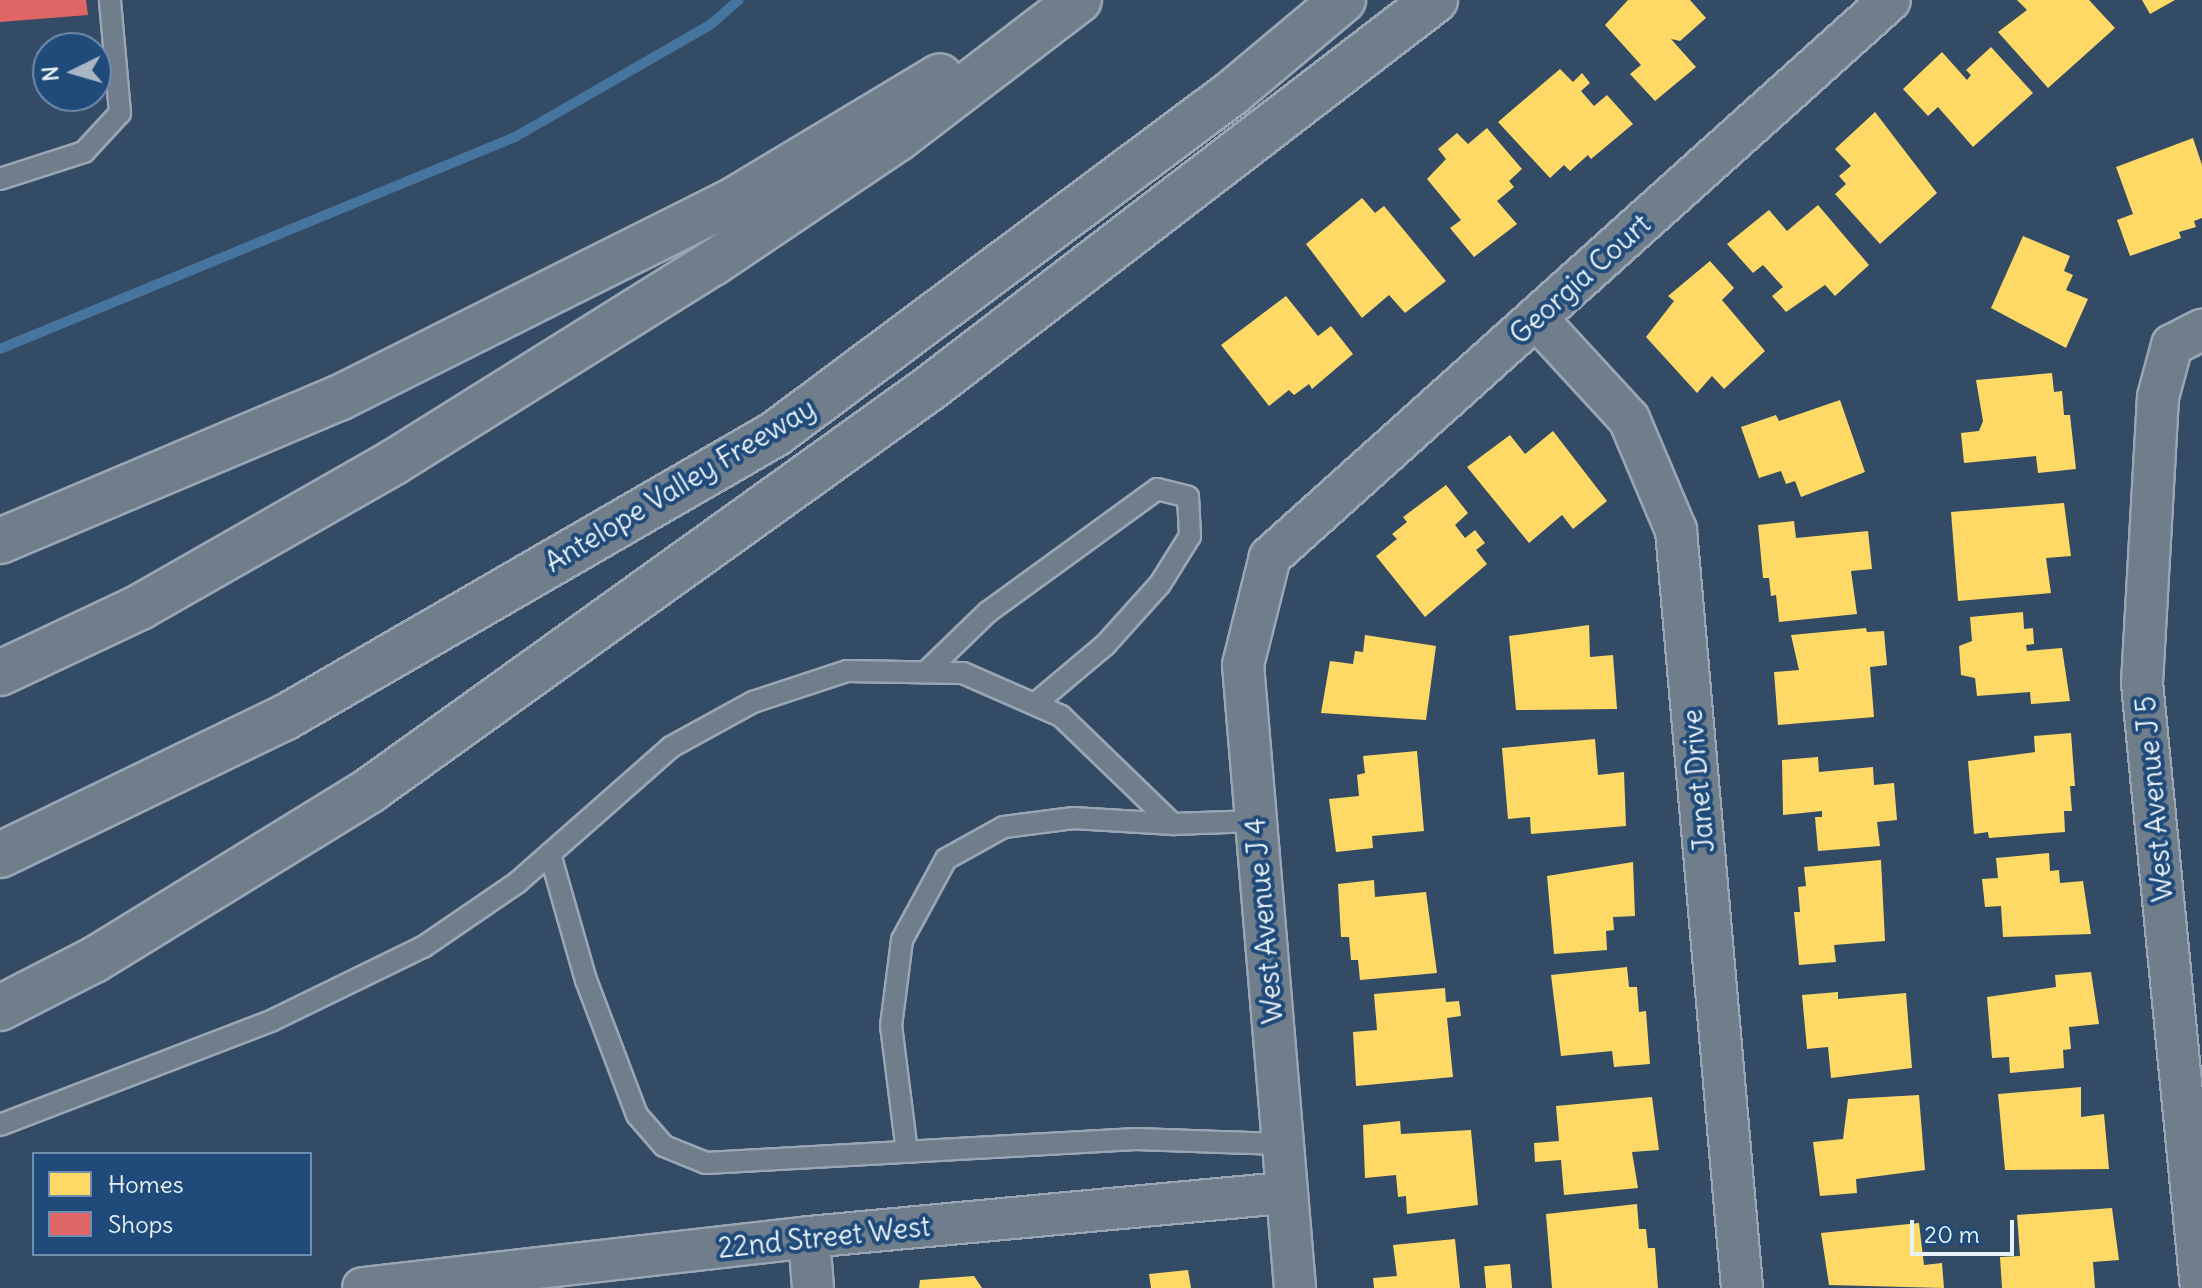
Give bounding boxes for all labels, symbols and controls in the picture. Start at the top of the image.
north arrow [32,32,112,112]
text: N [35,65,65,83]
street label: Georgia Court [1503,207,1657,351]
street label: Antelope Valley Freeway [539,391,821,579]
street label: West Avenue J 5 [2128,695,2180,903]
street label: Janet Drive [1675,708,1721,854]
street label: West Avenue J 4 [1238,817,1290,1025]
legend [32,1152,312,1256]
text: Homes [108,1169,184,1199]
scale bar [1914,1204,2018,1254]
text: Shops [108,1209,173,1239]
street label: 22nd Street West [716,1209,932,1265]
text: 20 m [1924,1219,1980,1249]

